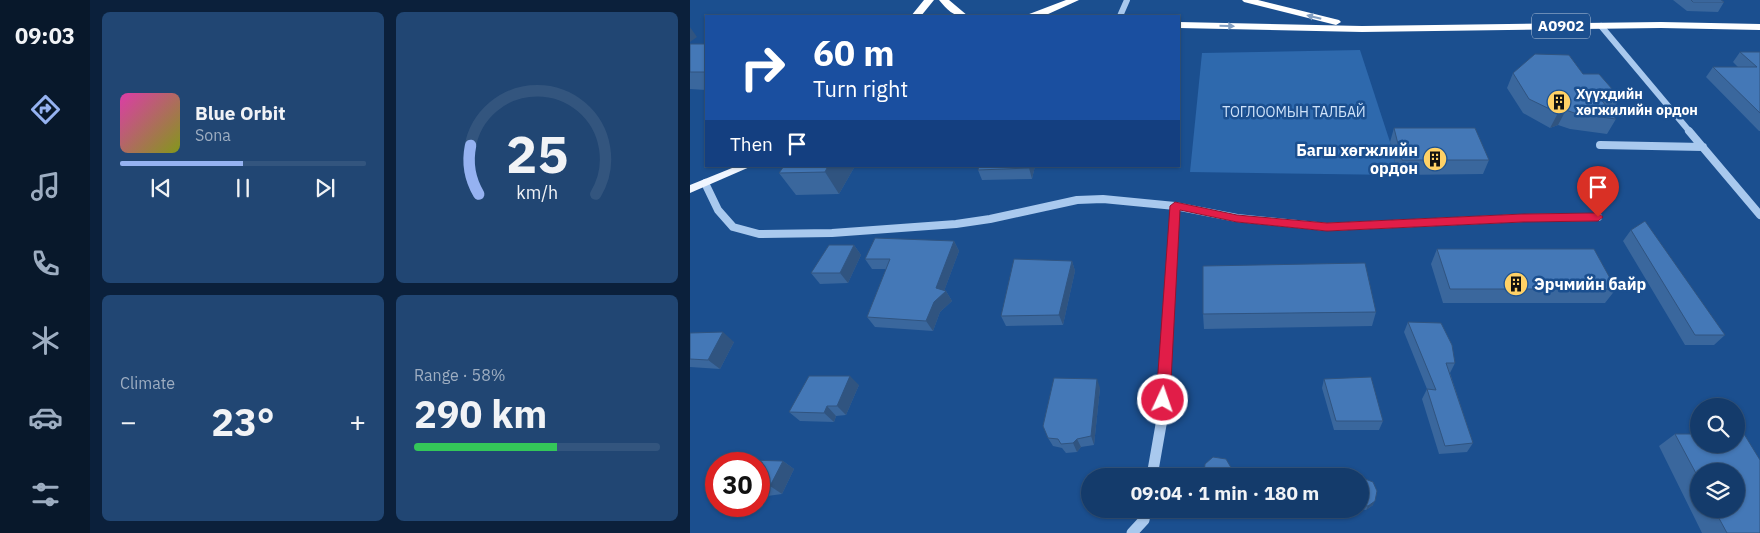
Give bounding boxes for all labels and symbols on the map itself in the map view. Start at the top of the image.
one-way arrow [1307,13,1322,21]
road number: A0902 [1532,14,1590,38]
one-way arrow [1220,22,1236,30]
place label: Хүүхдийн хөгжилийн ордон [1576,85,1698,119]
building icon: Хүүхдийн хөгжилийн ордон [1546,89,1572,115]
park label: ТОГЛООМЫН ТАЛБАЙ [1222,102,1366,121]
place label: Багш хөгжлийн ордон [1296,140,1418,178]
building icon: Багш хөгжлийн ордон [1422,146,1448,172]
pin [1577,166,1619,217]
building icon: Эрчмийн байр [1503,271,1529,297]
place label: Эрчмийн байр [1534,274,1646,294]
position arrow [1136,373,1188,425]
speed limit sign: 30 [705,452,770,517]

